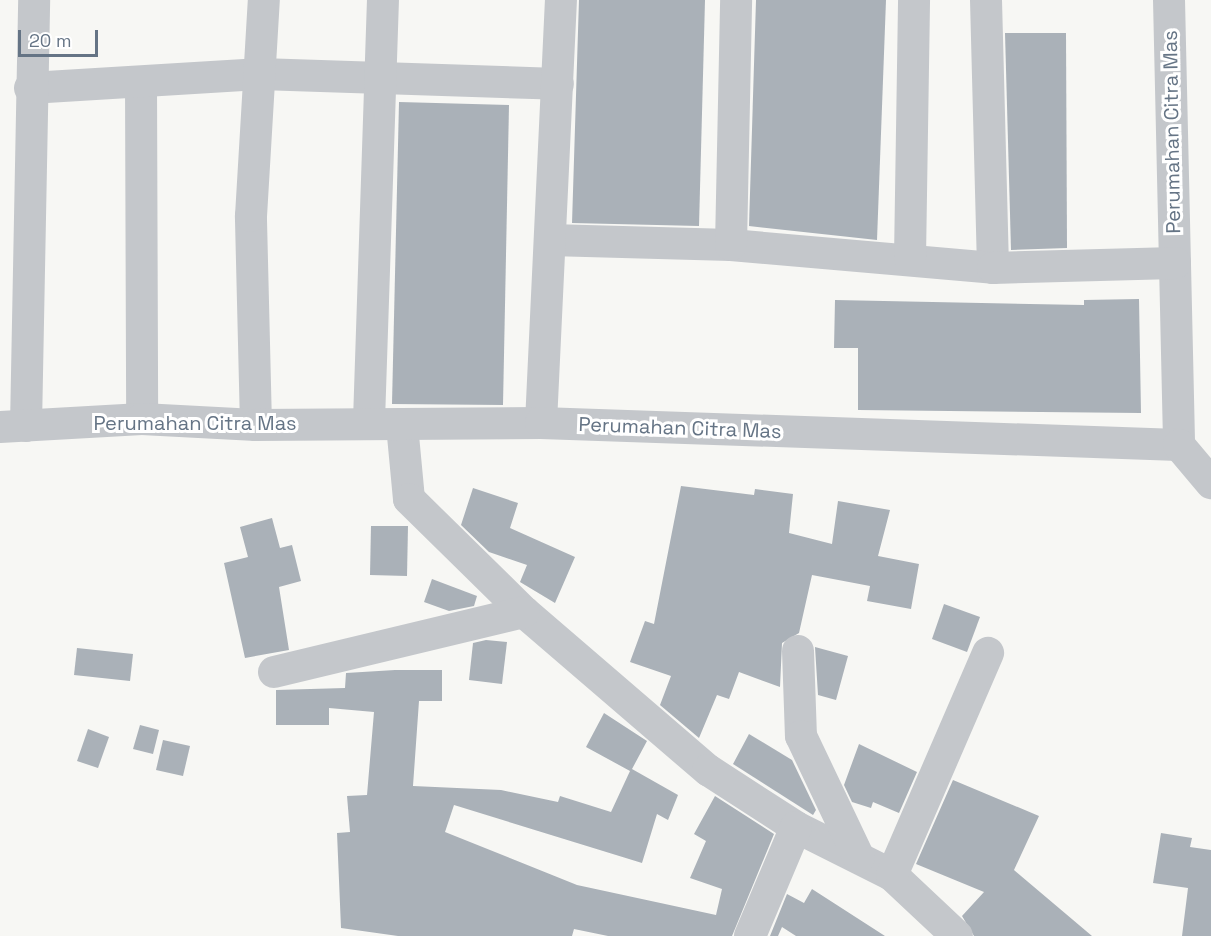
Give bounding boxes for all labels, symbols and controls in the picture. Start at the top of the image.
scale bar [21,18,100,56]
text: 20 m [29,29,72,52]
street label: Perumahan Citra Mas [1158,30,1186,234]
street label: Perumahan Citra Mas [93,411,297,435]
street label: Perumahan Citra Mas [578,412,782,444]

